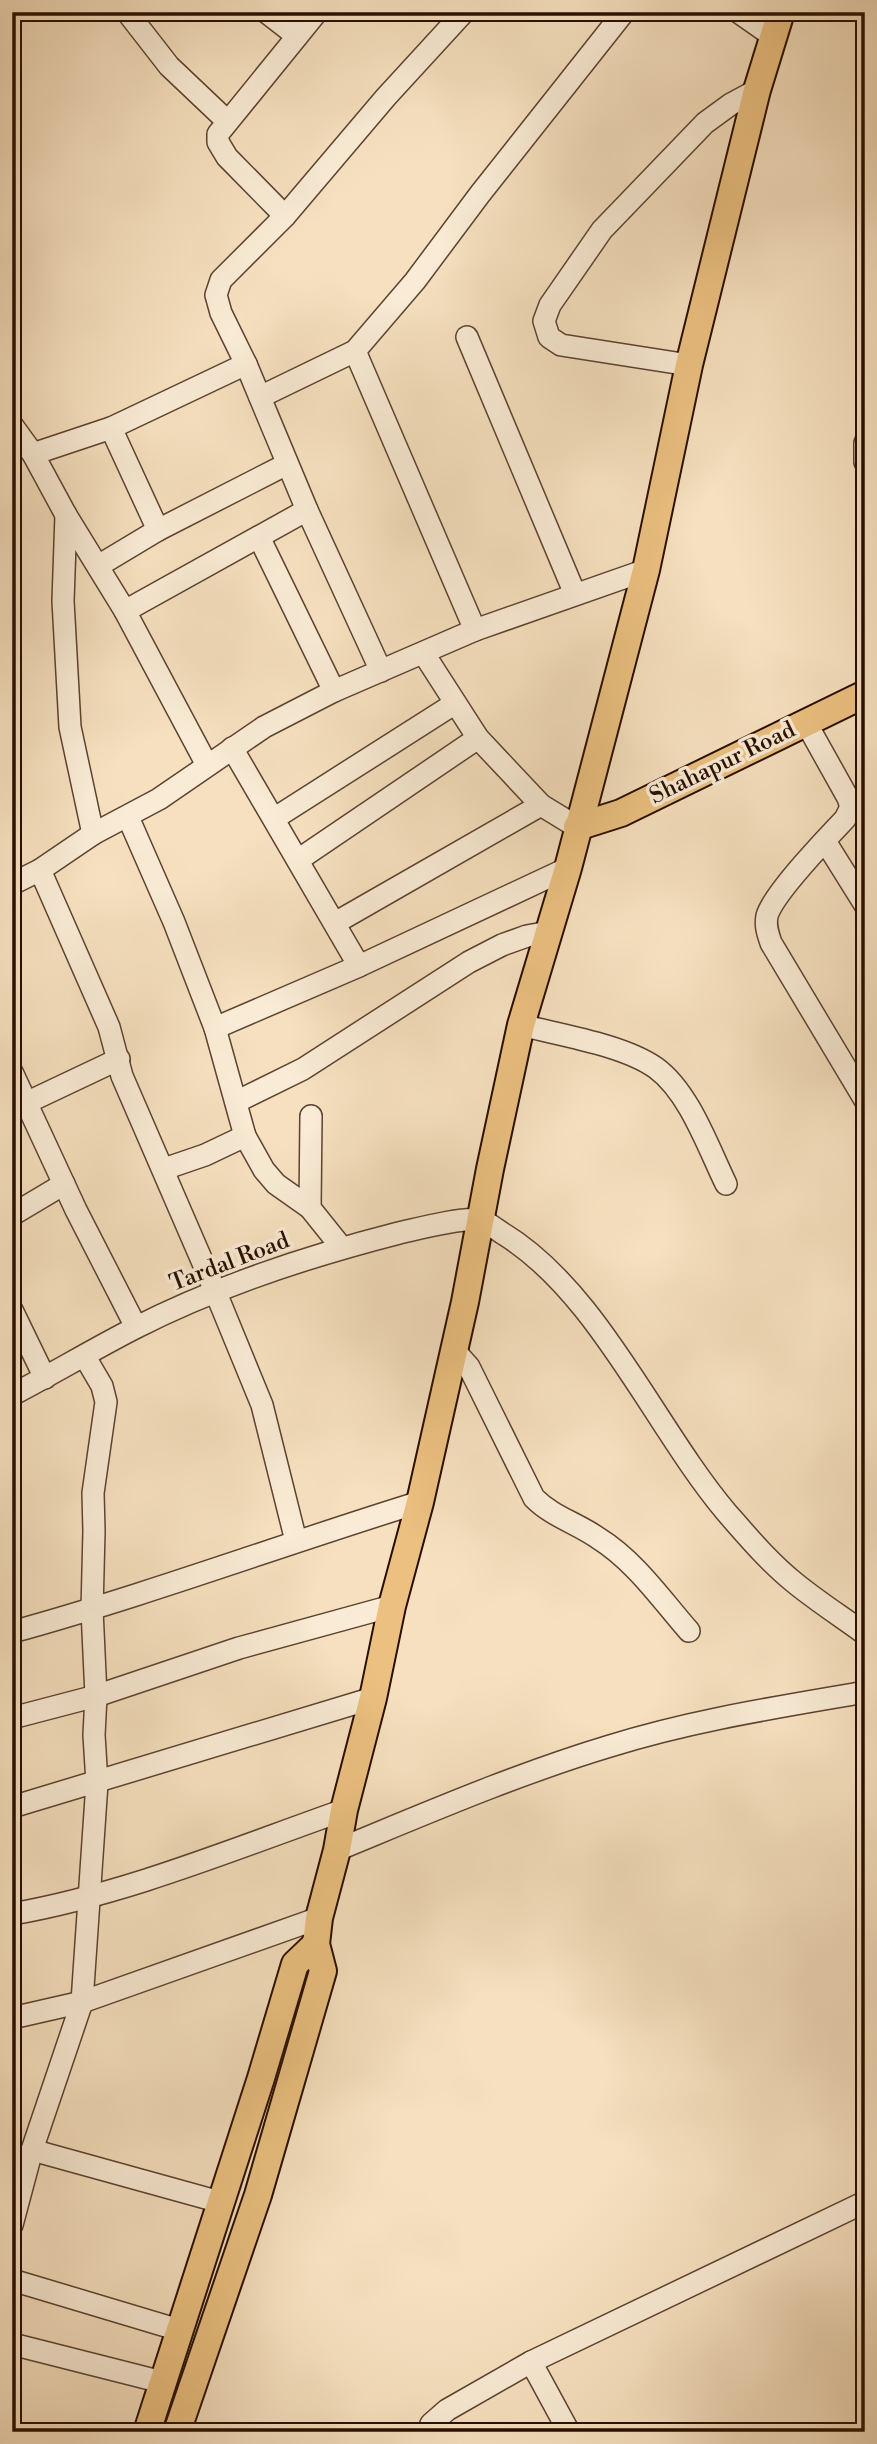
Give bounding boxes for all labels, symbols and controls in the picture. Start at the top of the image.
street label: Shahapur Road [645,716,800,810]
street label: Tardal Road [166,1226,293,1298]

